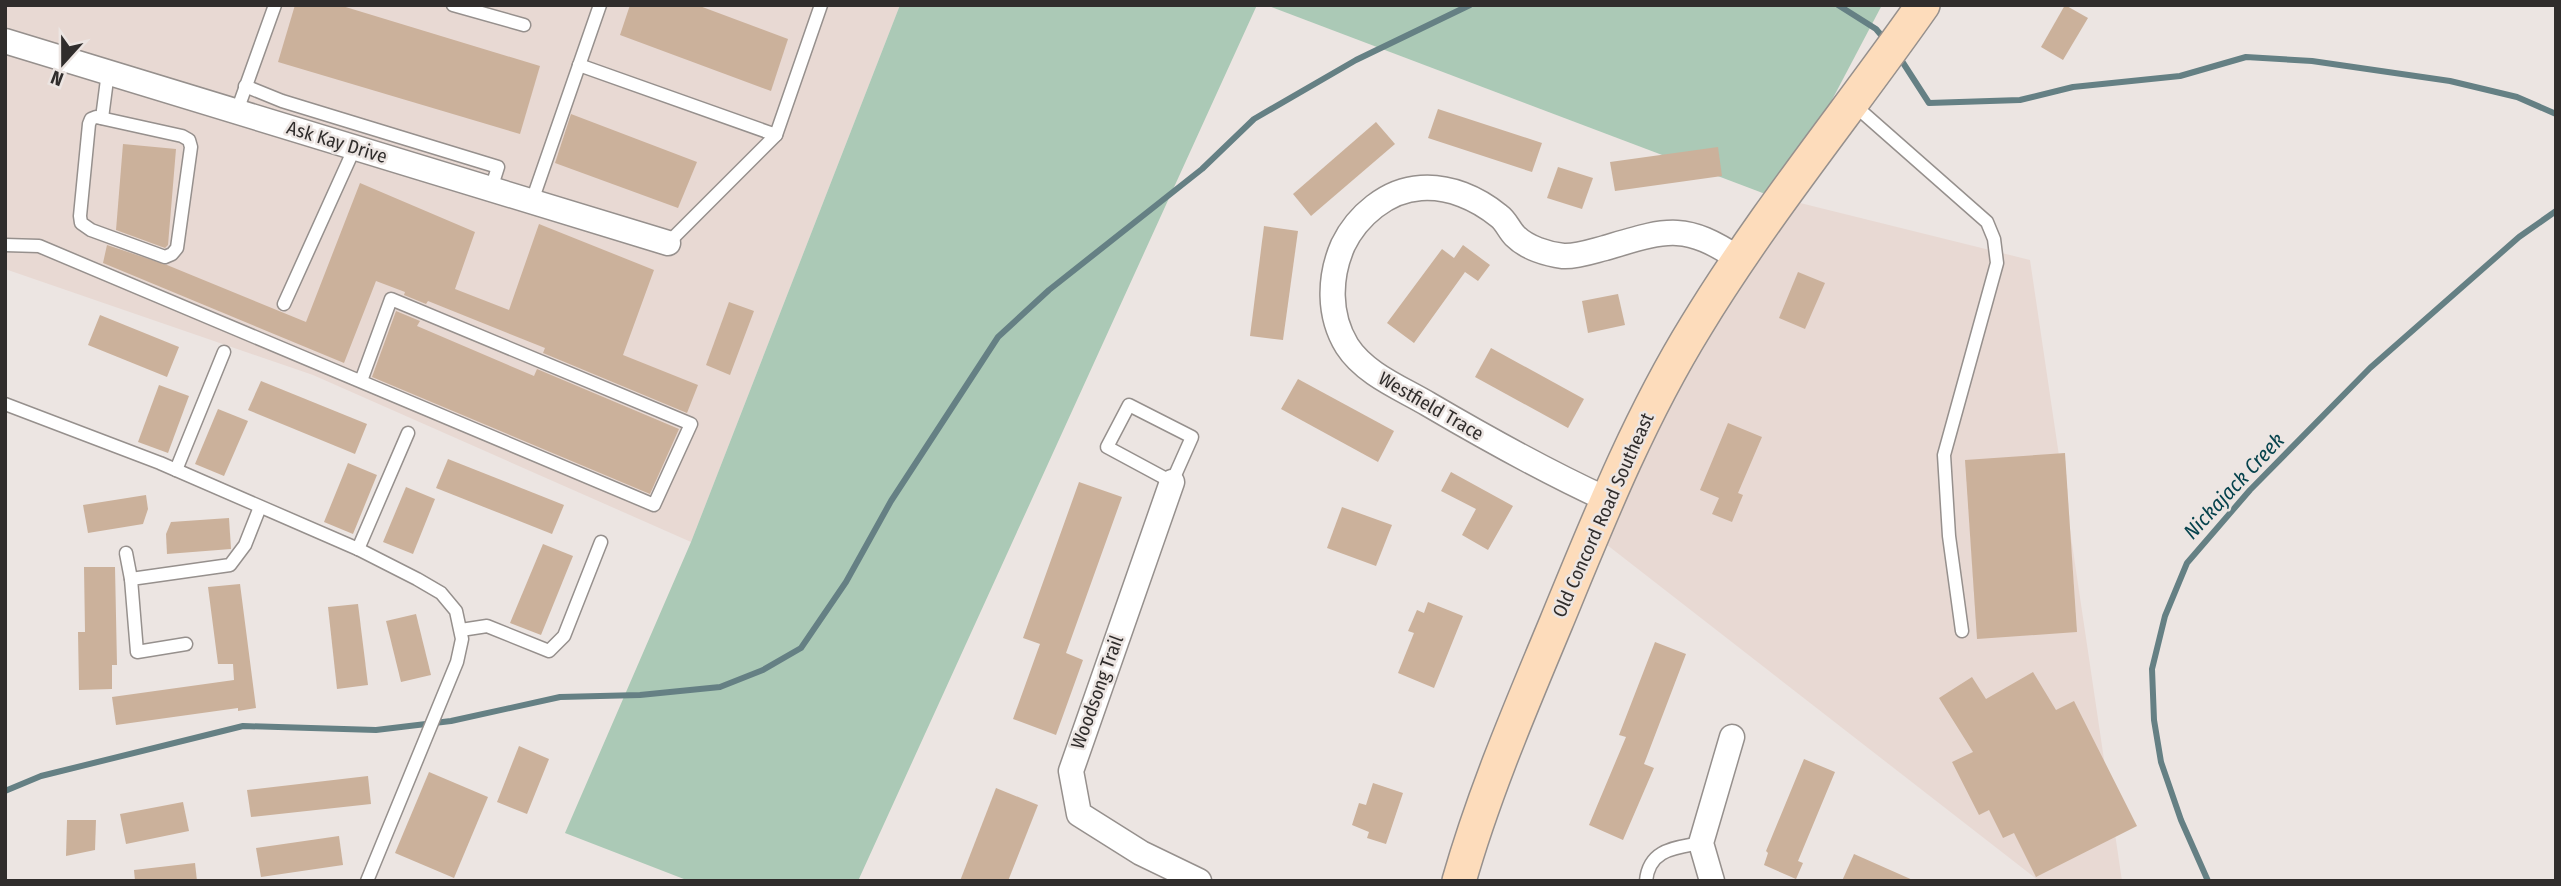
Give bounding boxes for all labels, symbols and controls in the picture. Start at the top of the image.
north arrow [28,28,98,98]
text: N [48,66,67,91]
street label: Ask Kay Drive [284,116,390,168]
street label: Westfield Trace [1374,367,1488,445]
street label: Old Concord Road Southeast [1547,408,1659,621]
water label: Nickajack Creek [2178,427,2290,545]
street label: Woodsong Trail [1066,632,1128,752]

